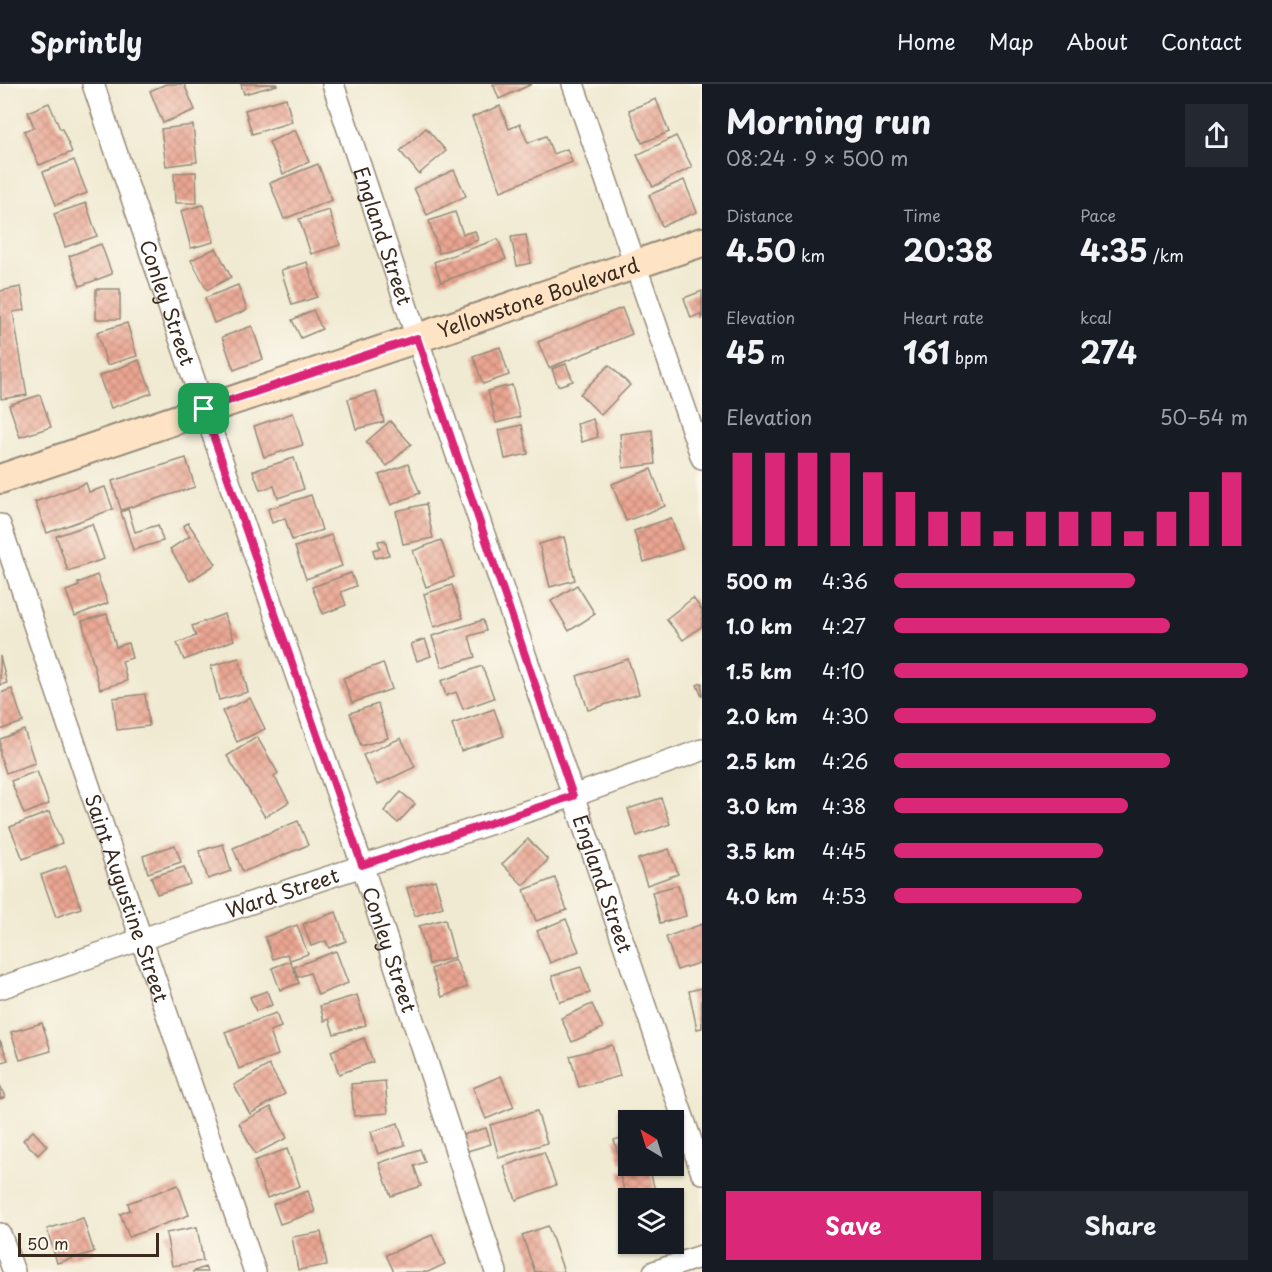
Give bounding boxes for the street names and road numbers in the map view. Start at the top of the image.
street label: England Street [346,163,420,309]
street label: Conley Street [132,236,203,370]
street label: Yellowstone Boulevard [433,249,643,345]
street label: Saint Augustine Street [78,790,177,1006]
street label: England Street [566,810,641,957]
street label: Ward Street [222,860,343,925]
street label: Conley Street [355,883,425,1017]

